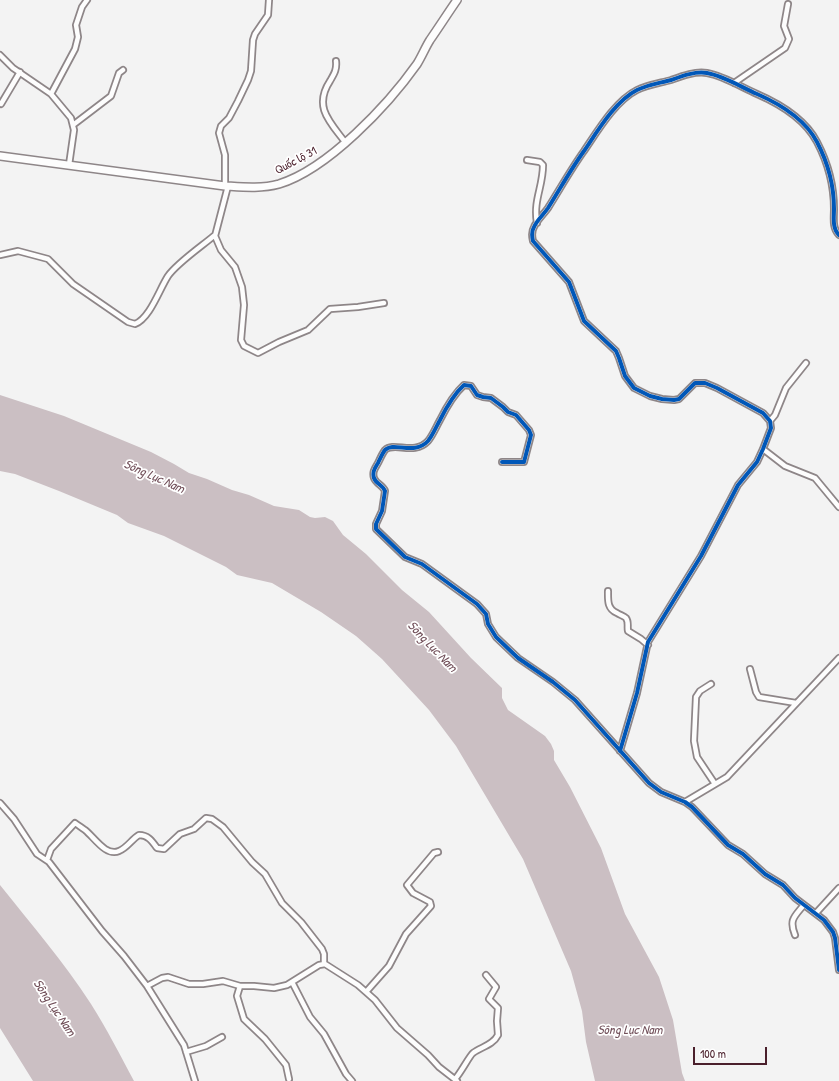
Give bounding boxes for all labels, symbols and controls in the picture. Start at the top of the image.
street label: Quốc lộ 31 [273,144,319,178]
water label: Sông Lục Nam [121,457,187,497]
water label: Sông Lục Nam [404,618,460,676]
water label: Sông Lục Nam [29,977,79,1039]
water label: Sông Lục Nam [598,1023,662,1039]
scale bar [695,1039,769,1065]
text: 100 m [700,1045,726,1062]

